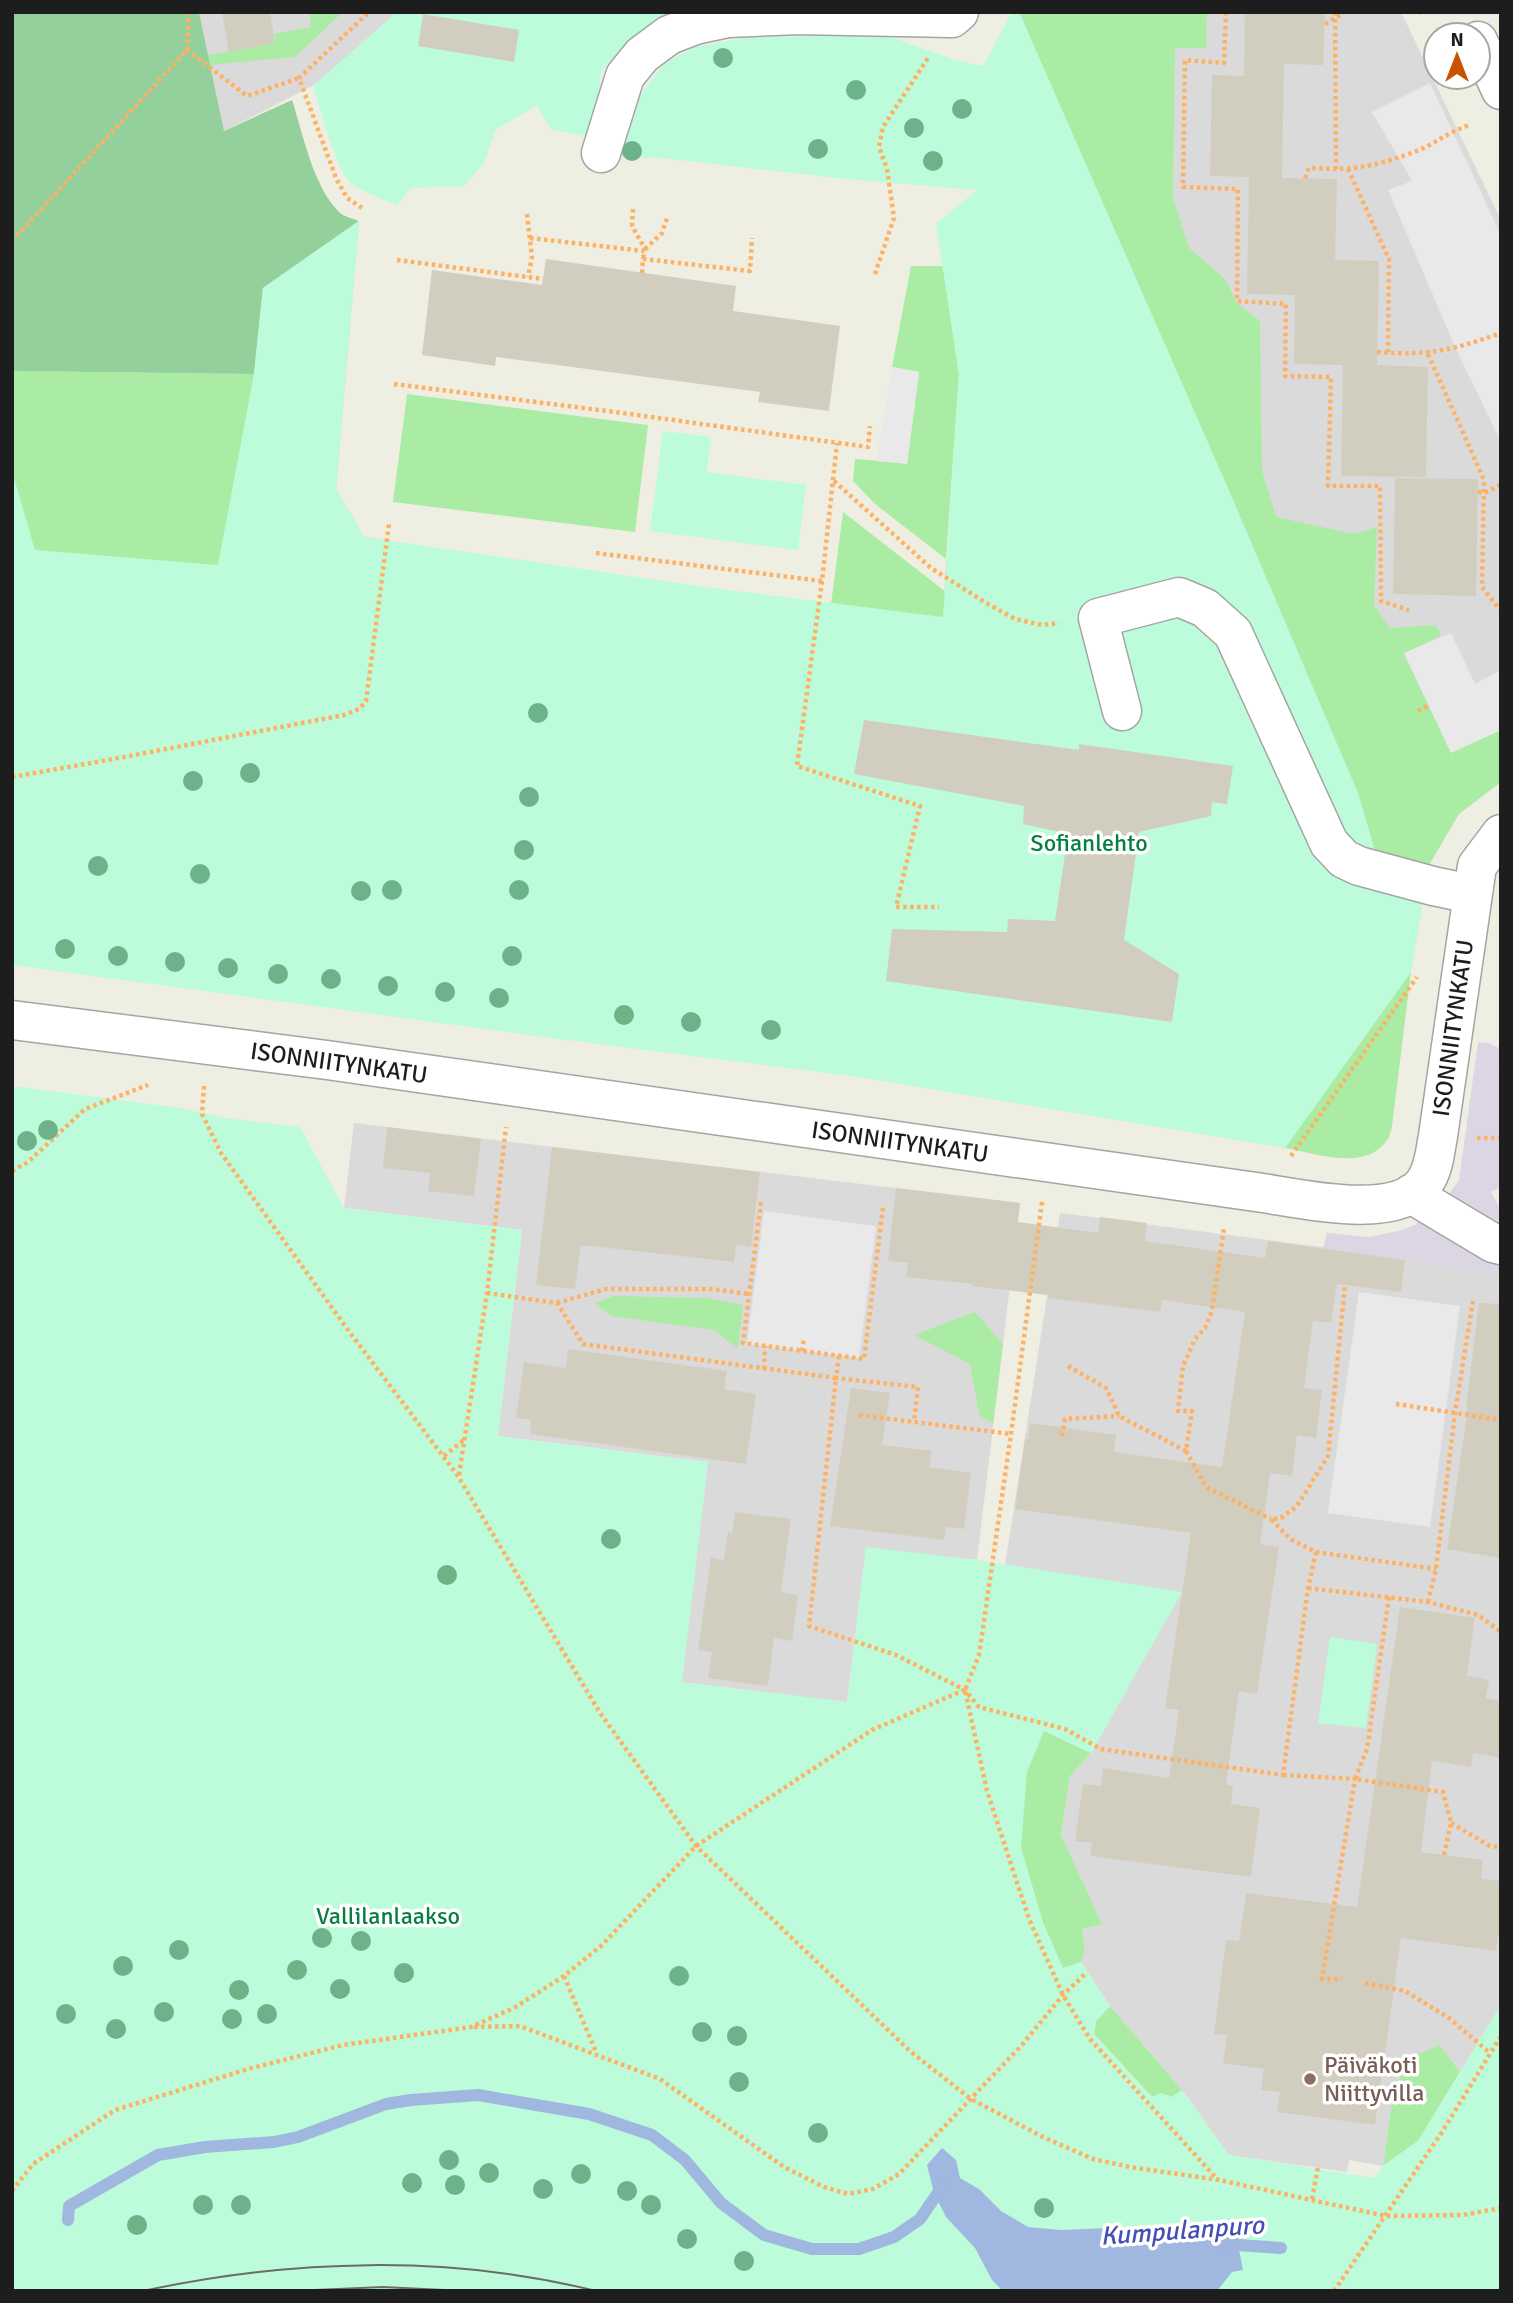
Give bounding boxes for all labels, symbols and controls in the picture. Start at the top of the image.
north arrow [1422,21,1492,91]
text: N [1450,28,1464,52]
park label: Sofianlehto [1030,828,1148,858]
street label: ISONNIITYNKATU [1426,938,1480,1118]
street label: ISONNIITYNKATU [249,1036,429,1090]
street label: ISONNIITYNKATU [810,1115,990,1169]
park label: Vallilanlaakso [316,1901,460,1931]
place label: Päiväkoti Niittyvilla [1324,2050,1424,2108]
marker: Päiväkoti Niittyvilla [1302,2071,1318,2087]
water label: Kumpulanpuro [1099,2209,1266,2253]

